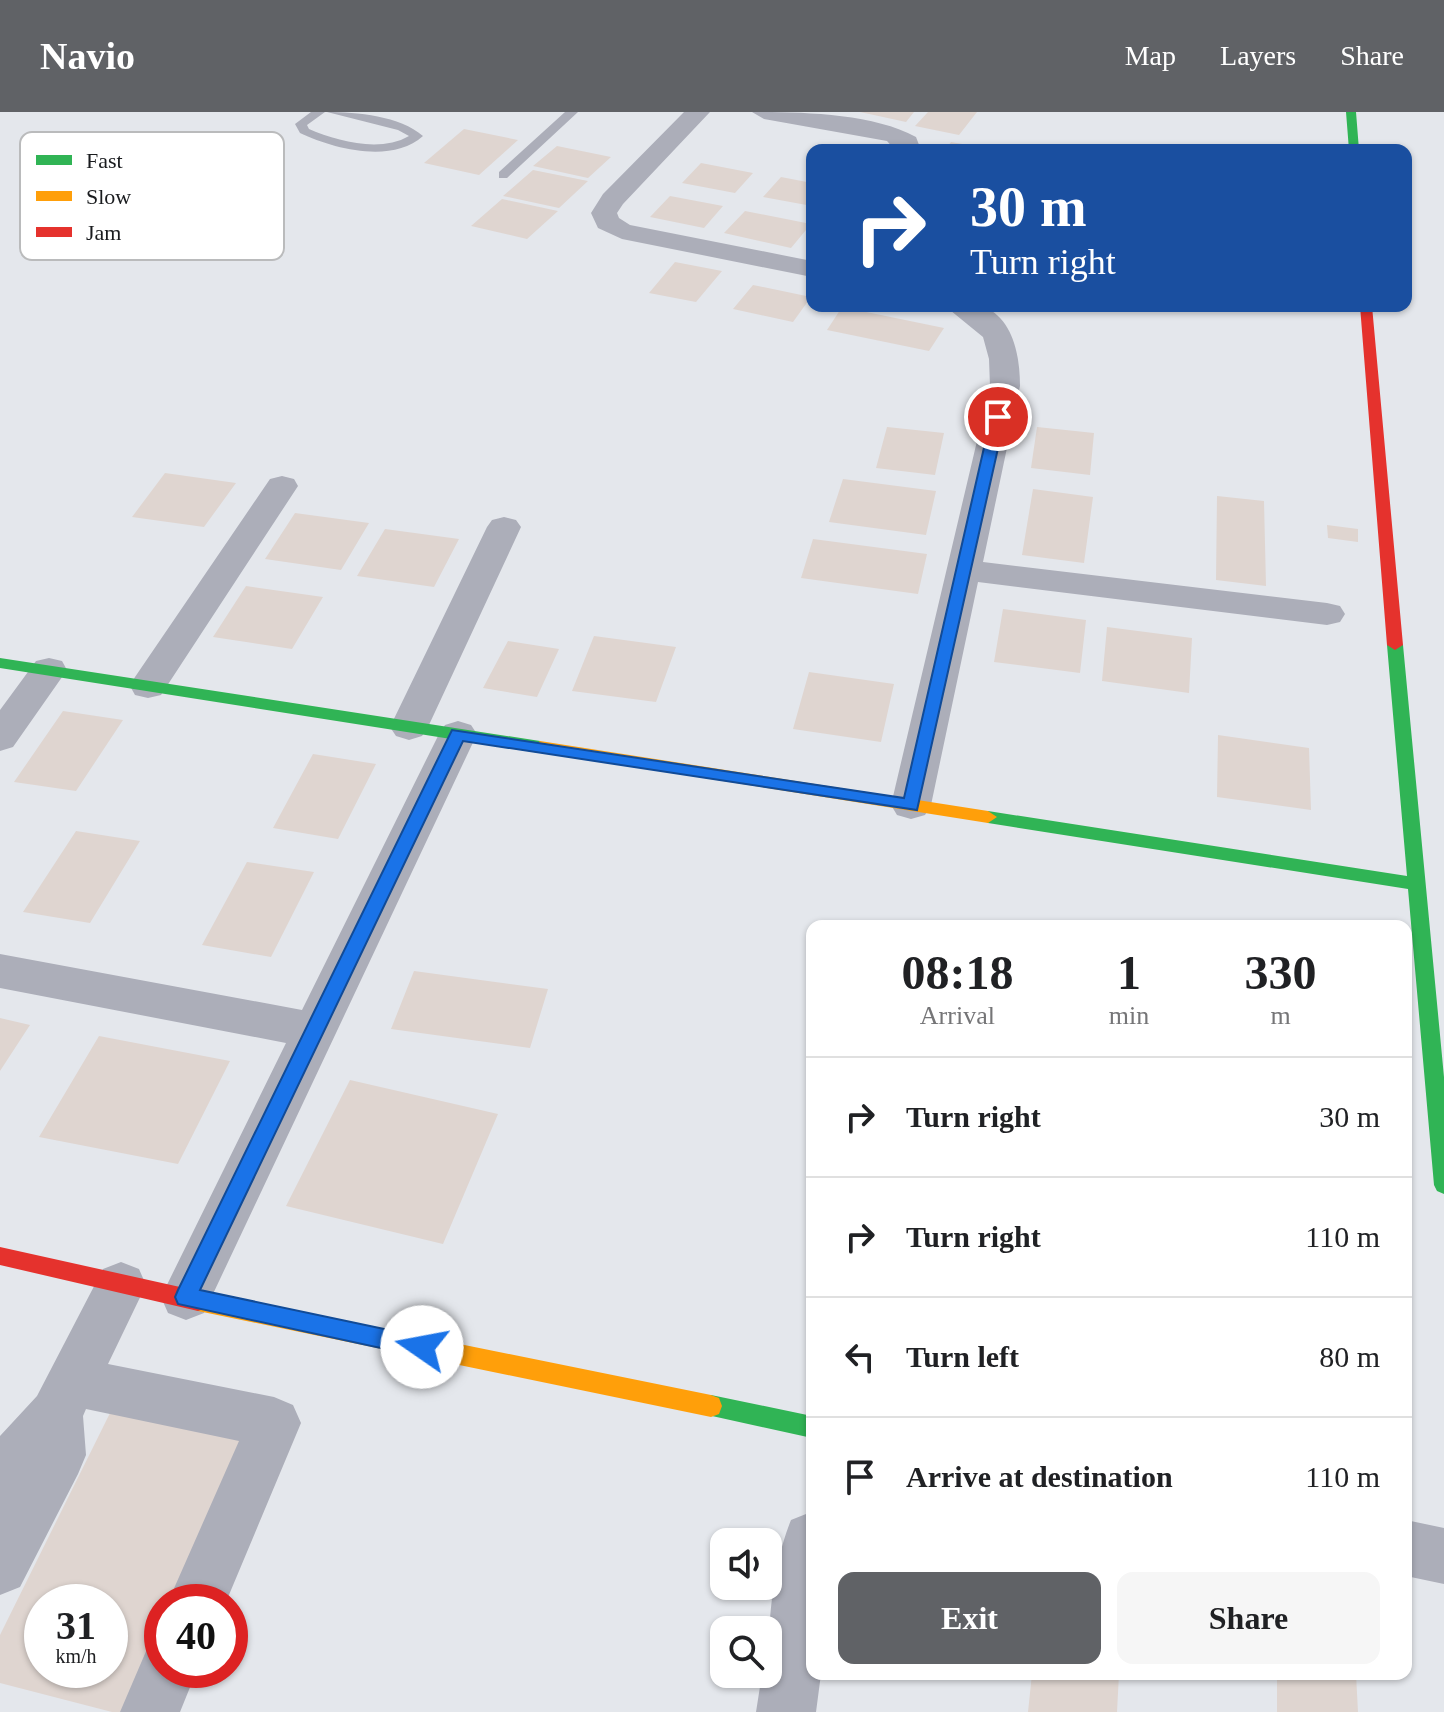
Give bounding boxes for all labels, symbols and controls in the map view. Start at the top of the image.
text: Navio [40,35,135,77]
text: Map [1125,40,1176,71]
text: Layers [1220,40,1296,71]
text: Share [1340,40,1404,71]
legend [20,132,284,260]
text: Fast [86,148,123,173]
icon: right [838,176,942,280]
text: 30 m [970,176,1087,238]
text: Slow [86,184,131,209]
text: Jam [86,220,121,245]
text: Turn right [970,242,1116,282]
pin [964,383,1032,451]
icon: arrive [976,395,1020,439]
text: 08:18 [901,946,1013,999]
text: 1 [1117,946,1141,999]
text: 330 [1245,946,1317,999]
text: Arrival [920,1001,995,1030]
text: min [1109,1001,1149,1030]
text: m [1270,1001,1291,1030]
icon: right [838,1095,882,1139]
text: Turn right [906,1100,1041,1133]
text: 30 m [1319,1100,1380,1133]
icon: right [838,1215,882,1259]
text: Turn right [906,1220,1041,1253]
text: 110 m [1305,1220,1380,1253]
position arrow [380,1305,464,1389]
icon: left [838,1335,882,1379]
text: Turn left [906,1340,1019,1373]
text: 80 m [1319,1340,1380,1373]
icon: arrive [838,1455,882,1499]
text: Arrive at destination [906,1460,1173,1493]
text: 110 m [1305,1460,1380,1493]
map controls [710,1528,782,1688]
button: sound [710,1528,782,1600]
button: Exit [838,1572,1101,1664]
button: Share [1117,1572,1380,1664]
speed limit sign: 40 [144,1584,248,1688]
text: 31 [56,1603,96,1648]
button: search [710,1616,782,1688]
text: km/h [55,1645,97,1667]

